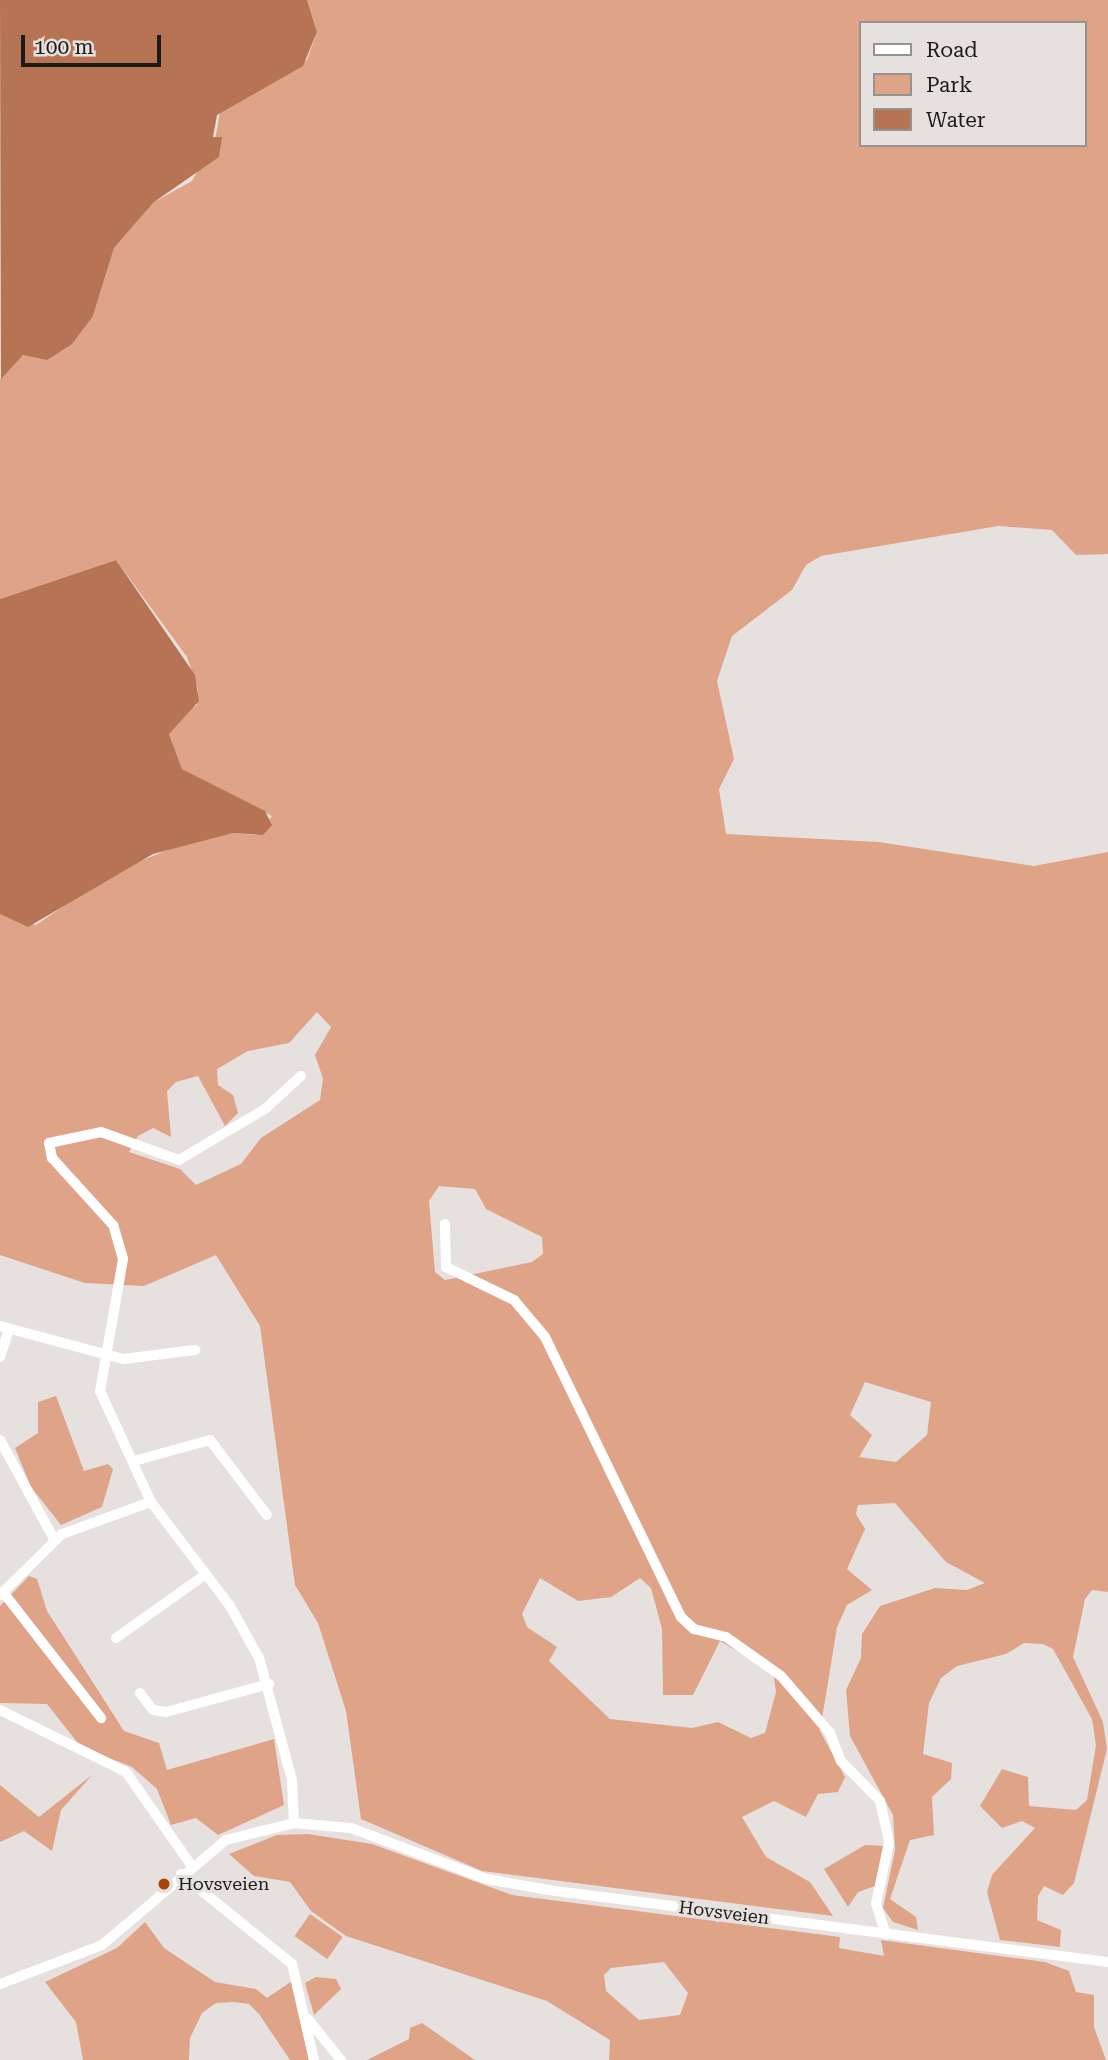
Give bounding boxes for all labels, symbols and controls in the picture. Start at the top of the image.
scale bar [24,21,164,65]
legend [860,21,1087,147]
text: 100 m [34,35,94,59]
text: Road [926,38,978,62]
text: Park [926,73,972,97]
text: Water [926,108,985,132]
place label: Hovsveien [178,1873,269,1895]
marker: Hovsveien [156,1876,172,1892]
street label: Hovsveien [677,1897,771,1929]

